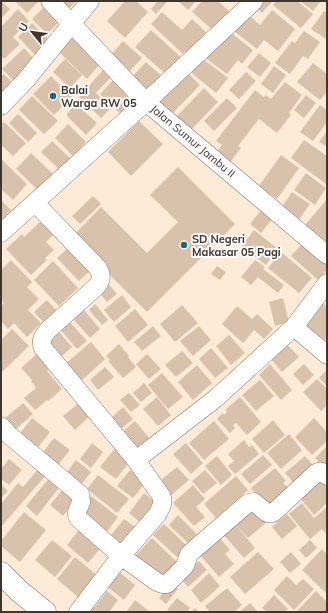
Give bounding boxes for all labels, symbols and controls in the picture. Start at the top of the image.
north arrow [12,12,52,52]
text: U [15,20,31,34]
place label: Balai Warga RW 05 [61,83,137,110]
marker: Balai Warga RW 05 [48,91,58,101]
street label: Jalan Sumur Jambu II [148,101,238,181]
place label: SD Negeri Makasar 05 Pagi [192,232,281,259]
marker: SD Negeri Makasar 05 Pagi [179,240,189,250]

